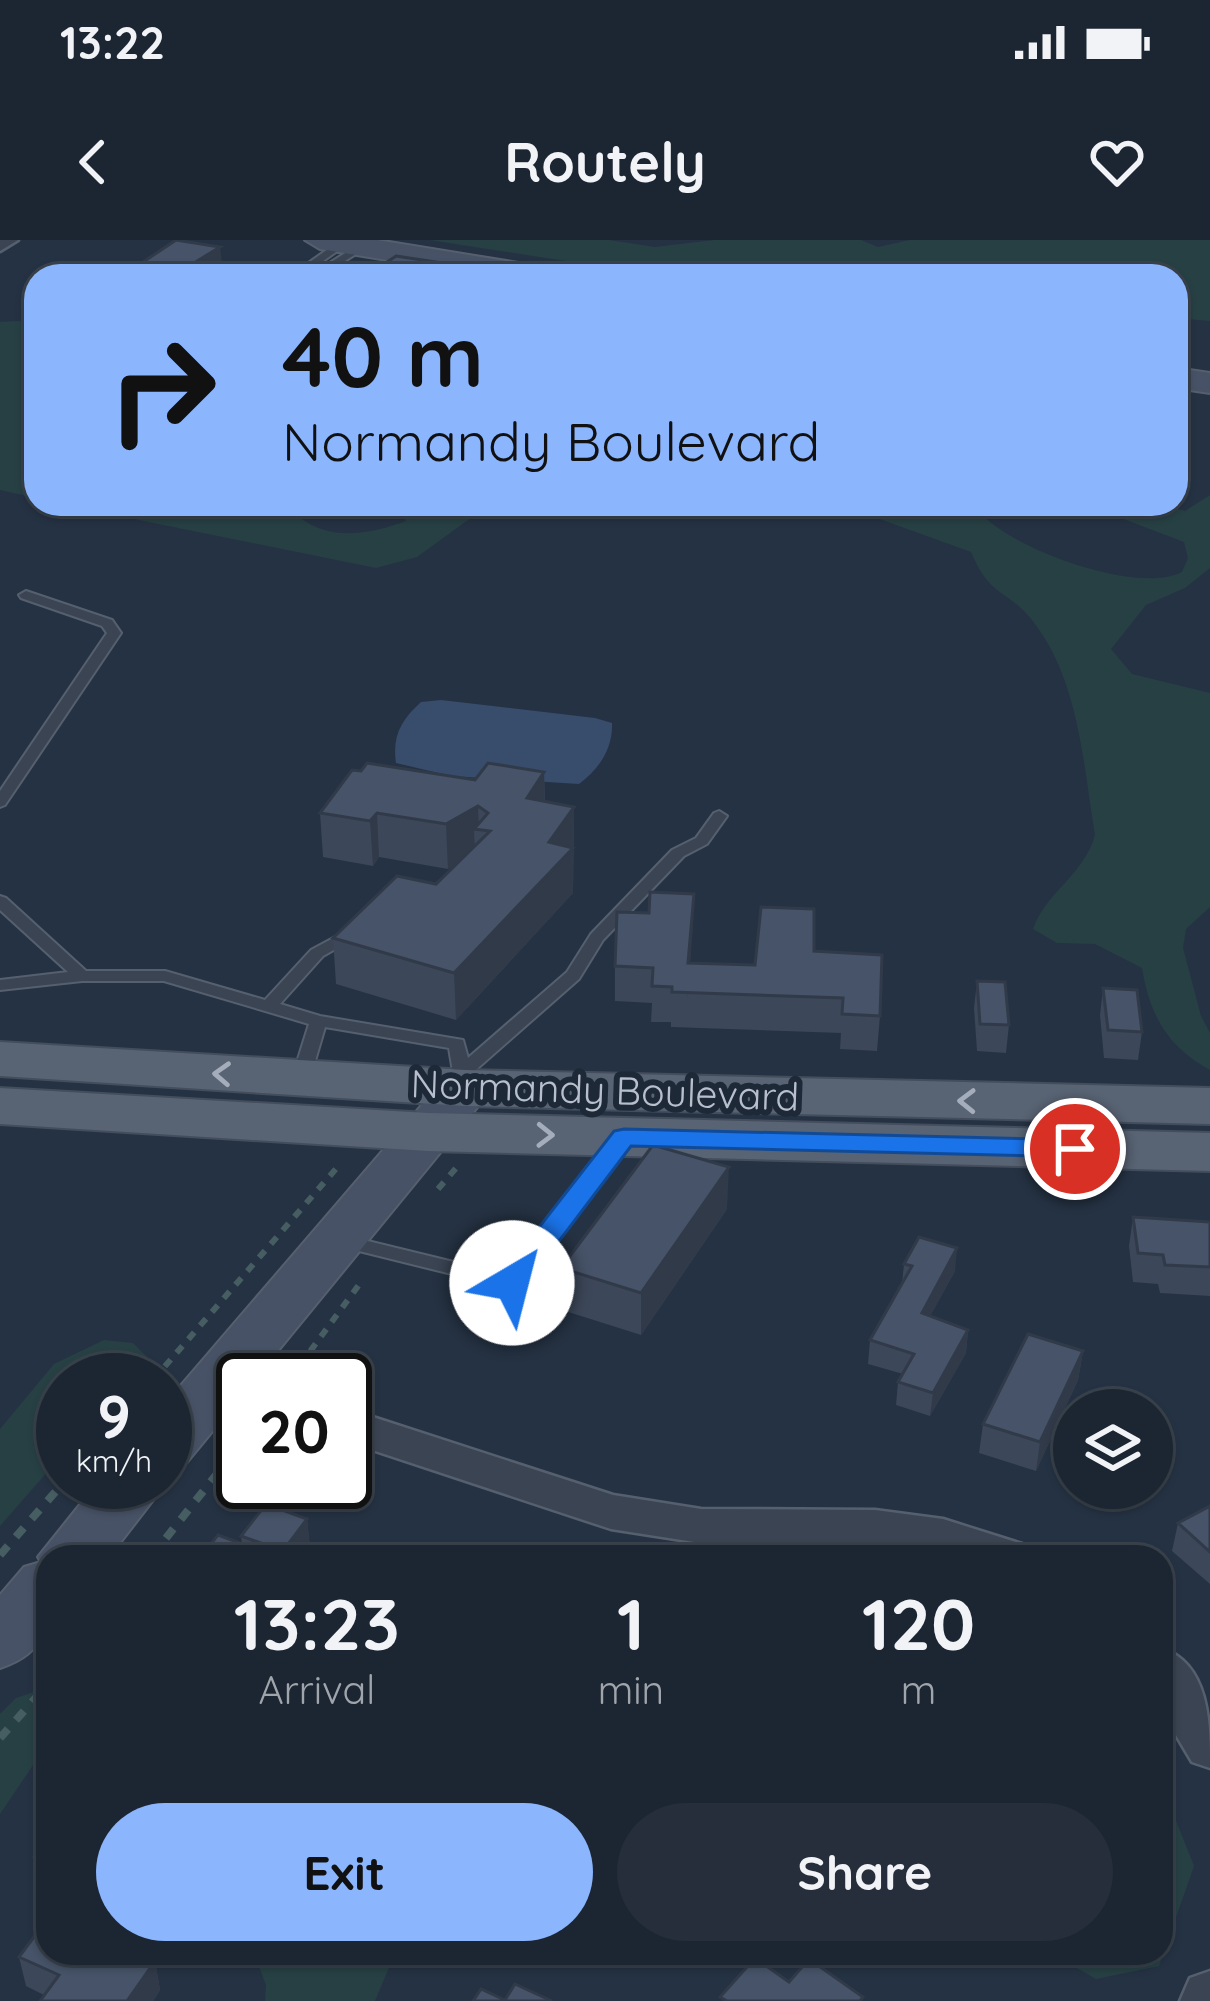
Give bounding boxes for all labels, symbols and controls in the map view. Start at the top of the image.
text: 13:22 [60,14,165,70]
text: Routely [504,128,706,196]
icon: back [60,129,126,195]
icon: heart [1084,129,1150,195]
text: 40 m [282,303,484,408]
icon: right [84,312,240,468]
text: Normandy Boulevard [282,407,820,475]
street label: Normandy Boulevard [410,1058,800,1121]
one-way arrow [212,1061,231,1087]
one-way arrow [957,1088,976,1114]
pin [1024,1098,1126,1200]
icon: arrive [1042,1116,1108,1182]
one-way arrow [536,1122,555,1148]
position arrow [449,1220,575,1346]
speed limit sign: 20 [216,1353,372,1509]
text: 9 [97,1378,131,1453]
map controls [1053,1389,1173,1509]
button: layers [1053,1389,1173,1509]
text: km/h [76,1442,152,1480]
text: 13:23 [234,1578,400,1668]
text: 1 [617,1578,645,1668]
text: 120 [862,1578,975,1668]
text: Arrival [258,1665,375,1714]
text: min [598,1665,664,1714]
text: m [901,1665,936,1714]
button: Exit [96,1803,593,1941]
button: Share [617,1803,1113,1941]

